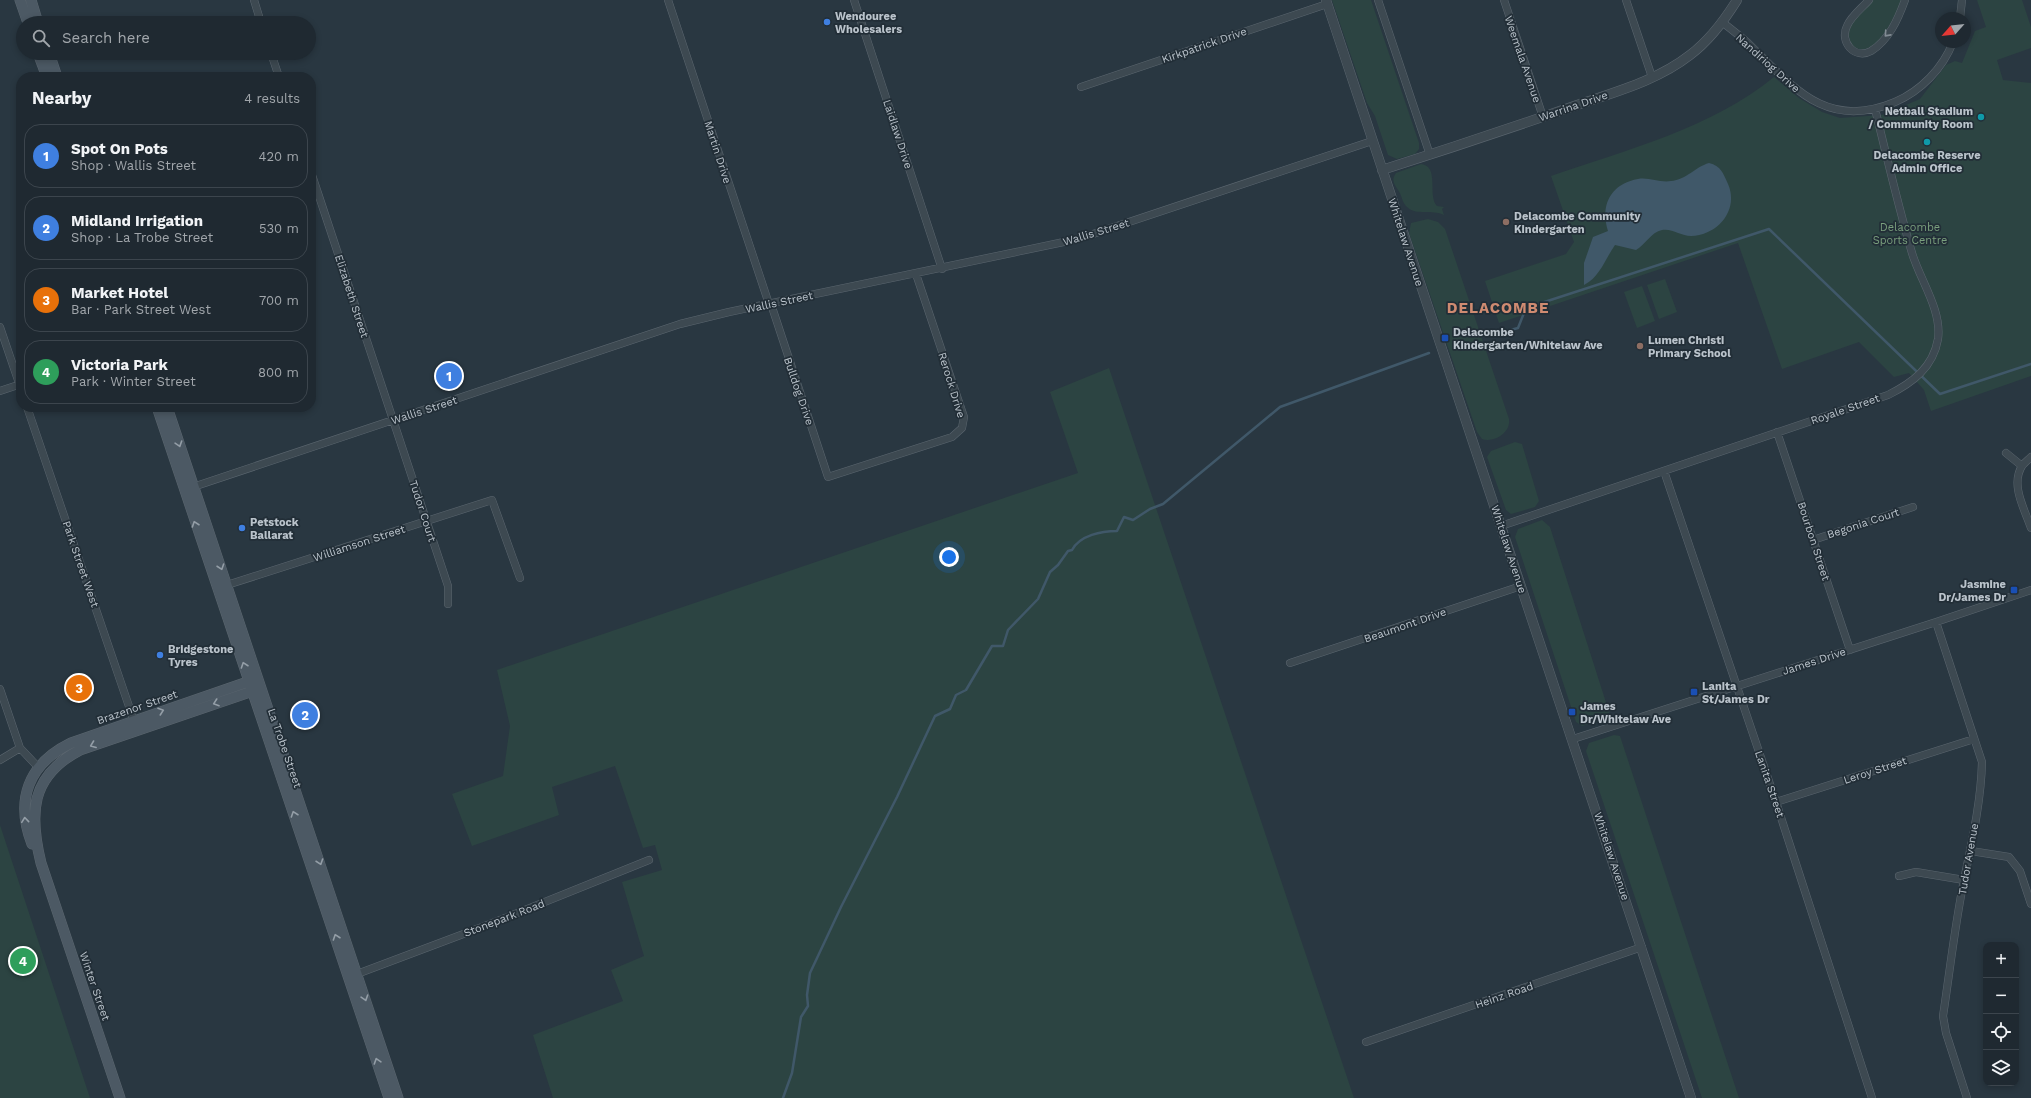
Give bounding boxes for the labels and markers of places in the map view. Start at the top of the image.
place label: Wendouree Wholesalers [835,10,902,36]
marker: Wendouree Wholesalers [822,17,832,27]
place label: Netball Stadium / Community Room [1868,105,1973,131]
marker: Netball Stadium / Community Room [1976,112,1986,122]
marker: Delacombe Reserve Admin Office [1922,137,1932,147]
place label: Delacombe Reserve Admin Office [1873,149,1981,175]
place label: Delacombe Community Kindergarten [1514,210,1641,236]
marker: Delacombe Community Kindergarten [1501,217,1511,227]
place label: Delacombe Kindergarten/Whitelaw Ave [1453,326,1603,352]
marker: Delacombe Kindergarten/Whitelaw Ave [1440,333,1450,343]
place label: Lumen Christi Primary School [1648,334,1731,360]
marker: Lumen Christi Primary School [1635,341,1645,351]
pin: 1 [436,361,462,391]
place label: Petstock Ballarat [250,516,299,542]
marker: Petstock Ballarat [237,523,247,533]
place label: Jasmine Dr/James Dr [1938,578,2006,604]
marker: Jasmine Dr/James Dr [2009,585,2019,595]
place label: Bridgestone Tyres [168,643,233,669]
marker: Bridgestone Tyres [155,650,165,660]
pin: 3 [66,673,92,703]
place label: Lanita St/James Dr [1702,680,1770,706]
marker: Lanita St/James Dr [1689,687,1699,697]
pin: 2 [292,700,318,730]
place label: James Dr/Whitelaw Ave [1580,700,1671,726]
marker: James Dr/Whitelaw Ave [1567,707,1577,717]
pin: 4 [10,946,36,976]

